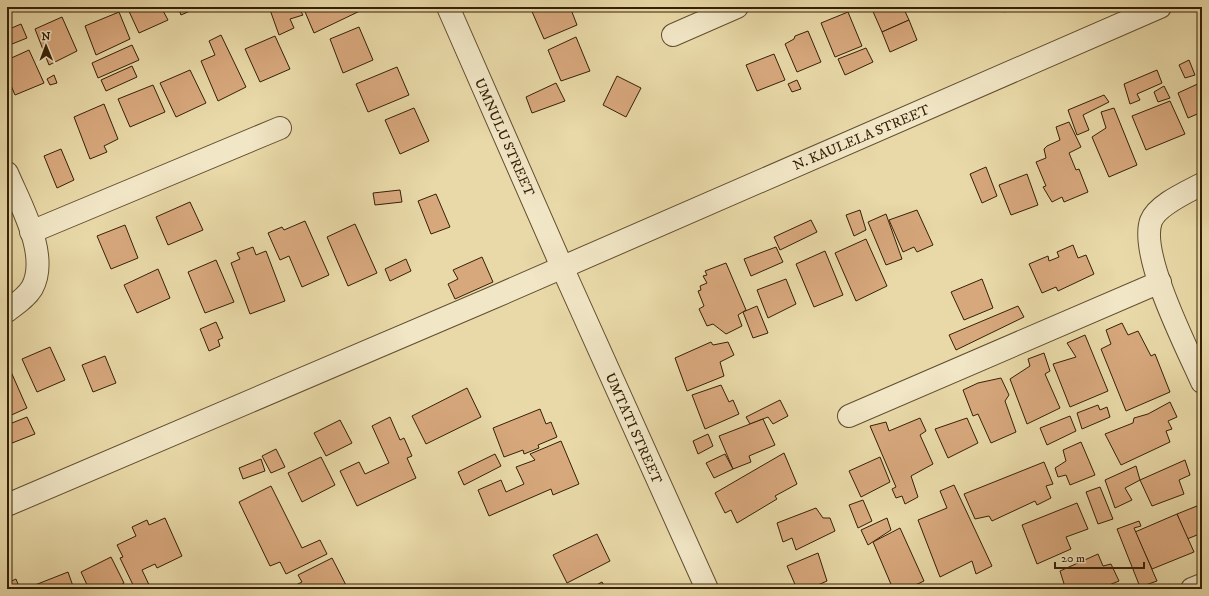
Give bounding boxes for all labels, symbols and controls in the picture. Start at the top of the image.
north arrow [26,26,66,66]
text: N [41,30,50,44]
street label: UMNULU STREET [470,76,538,200]
street label: N. KAULELA STREET [790,101,933,175]
street label: UMTATI STREET [601,370,666,487]
scale bar [1055,544,1144,570]
text: 20 m [1061,551,1085,566]

